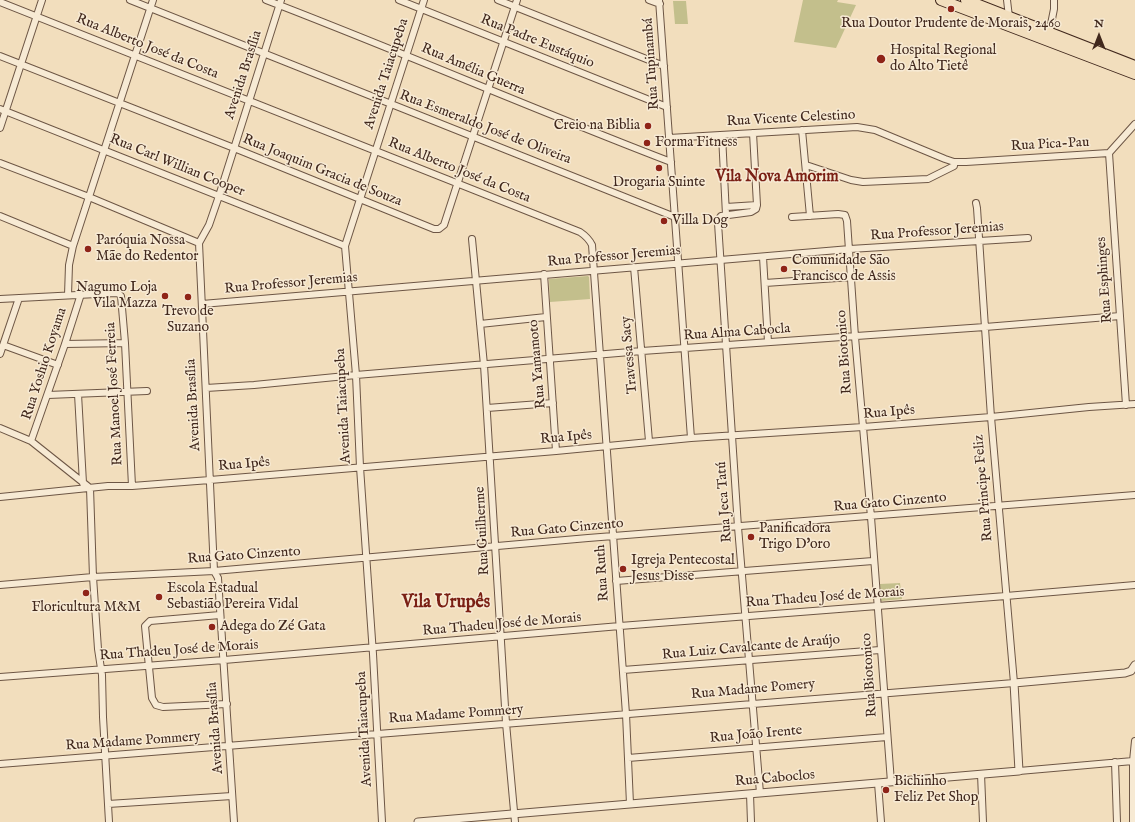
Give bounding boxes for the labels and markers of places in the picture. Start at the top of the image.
marker: Rua Doutor Prudente de Morais, 2460 [946,4,956,14]
place label: Rua Doutor Prudente de Morais, 2460 [841,16,1061,32]
place label: Hospital Regional do Alto Tietê [890,43,996,76]
marker: Hospital Regional do Alto Tietê [875,53,887,65]
place label: Creio na Biblia [554,118,640,134]
marker: Creio na Biblia [643,121,653,131]
place label: Forma Fitness [655,135,737,151]
marker: Forma Fitness [642,138,652,148]
marker: Drogaria Suinte [654,163,664,173]
place label: Drogaria Suinte [613,175,705,191]
place label: Villa Dog [672,213,728,229]
marker: Villa Dog [659,216,669,226]
place label: Paróquia Nossa Mãe do Redentor [96,233,198,266]
marker: Paróquia Nossa Mãe do Redentor [83,244,93,254]
place label: Comunidade São Francisco de Assis [792,253,896,286]
marker: Comunidade São Francisco de Assis [779,264,789,274]
place label: Nagumo Loja Vila Mazza [76,280,157,312]
marker: Nagumo Loja Vila Mazza [160,291,170,301]
marker: Trevo de Suzano [183,292,193,302]
place label: Trevo de Suzano [162,304,214,336]
place label: Panificadora Trigo D'oro [759,521,831,554]
marker: Panificadora Trigo D'oro [746,532,756,542]
place label: Igreja Pentecostal Jesus Disse [631,553,735,586]
marker: Igreja Pentecostal Jesus Disse [618,564,628,574]
place label: Escola Estadual Sebastião Pereira Vidal [167,581,298,614]
marker: Floricultura M&M [81,588,91,598]
marker: Escola Estadual Sebastião Pereira Vidal [154,592,164,602]
place label: Floricultura M&M [31,600,141,616]
place label: Adega do Zé Gata [220,619,325,635]
marker: Adega do Zé Gata [207,622,217,632]
place label: Bichinho Feliz Pet Shop [894,774,978,806]
marker: Bichinho Feliz Pet Shop [881,785,891,795]

